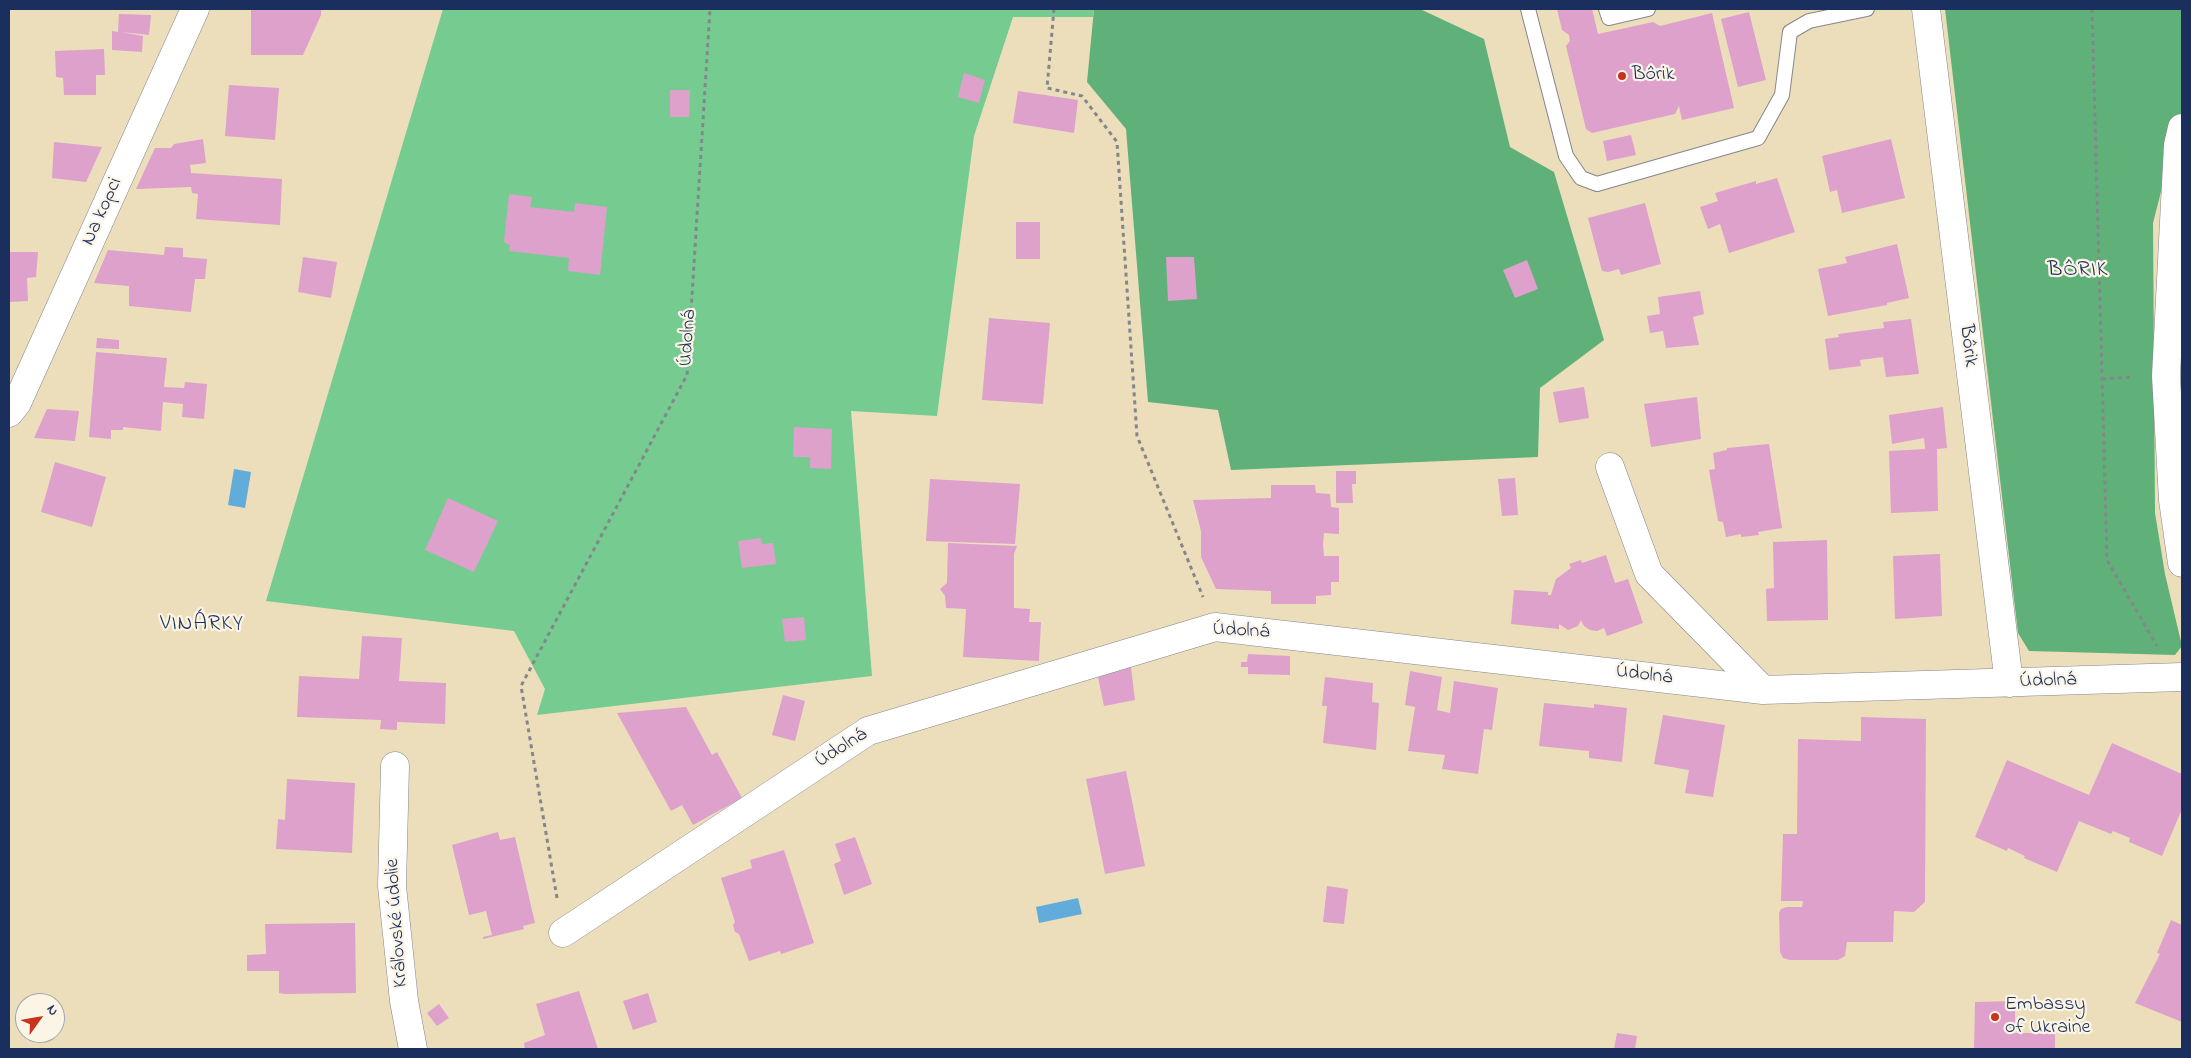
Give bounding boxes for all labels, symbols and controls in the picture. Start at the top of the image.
place label: Bôrik [1632,64,1674,88]
marker: Bôrik [1616,70,1628,82]
street label: Na kopci [77,174,129,250]
district label: BÔRIK [2047,258,2109,284]
street label: Údolná [675,309,703,367]
street label: Bôrik [1953,323,1981,369]
district label: VINÁRKY [159,612,245,638]
street label: Údolná [1212,619,1270,645]
street label: Údolná [1614,661,1674,691]
street label: Údolná [2019,669,2077,695]
street label: Údolná [811,724,873,774]
street label: Kráľovské údolie [382,858,414,988]
north arrow [15,993,65,1043]
place label: Embassy of Ukraine [2005,994,2090,1041]
text: N [41,1001,64,1020]
marker: Embassy of Ukraine [1989,1011,2001,1023]

